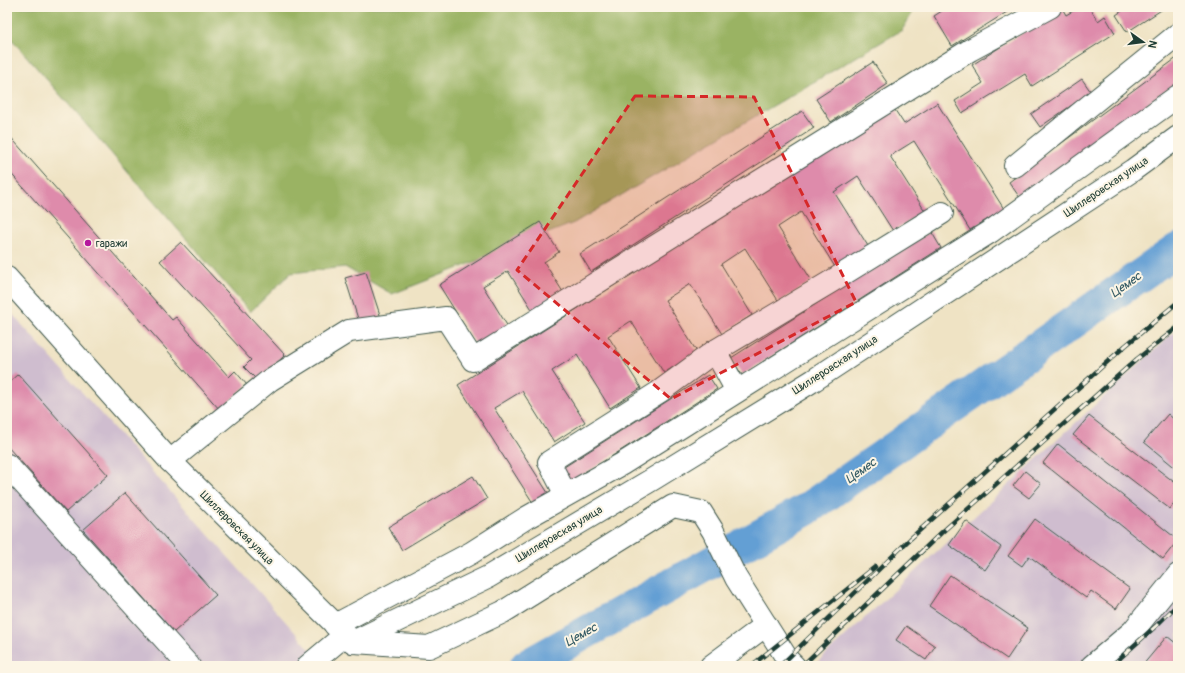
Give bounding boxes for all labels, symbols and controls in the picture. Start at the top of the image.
north arrow [1123,22,1163,62]
text: N [1145,39,1159,50]
street label: Шиллеровская улица [1061,154,1151,220]
place label: гаражи [96,237,127,250]
marker: гаражи [83,238,93,248]
water label: Цемес [1108,268,1145,301]
street label: Шиллеровская улица [790,333,880,397]
water label: Цемес [843,454,880,487]
street label: Шиллеровская улица [197,488,277,568]
street label: Шиллеровская улица [513,503,605,565]
water label: Цемес [562,620,600,650]

